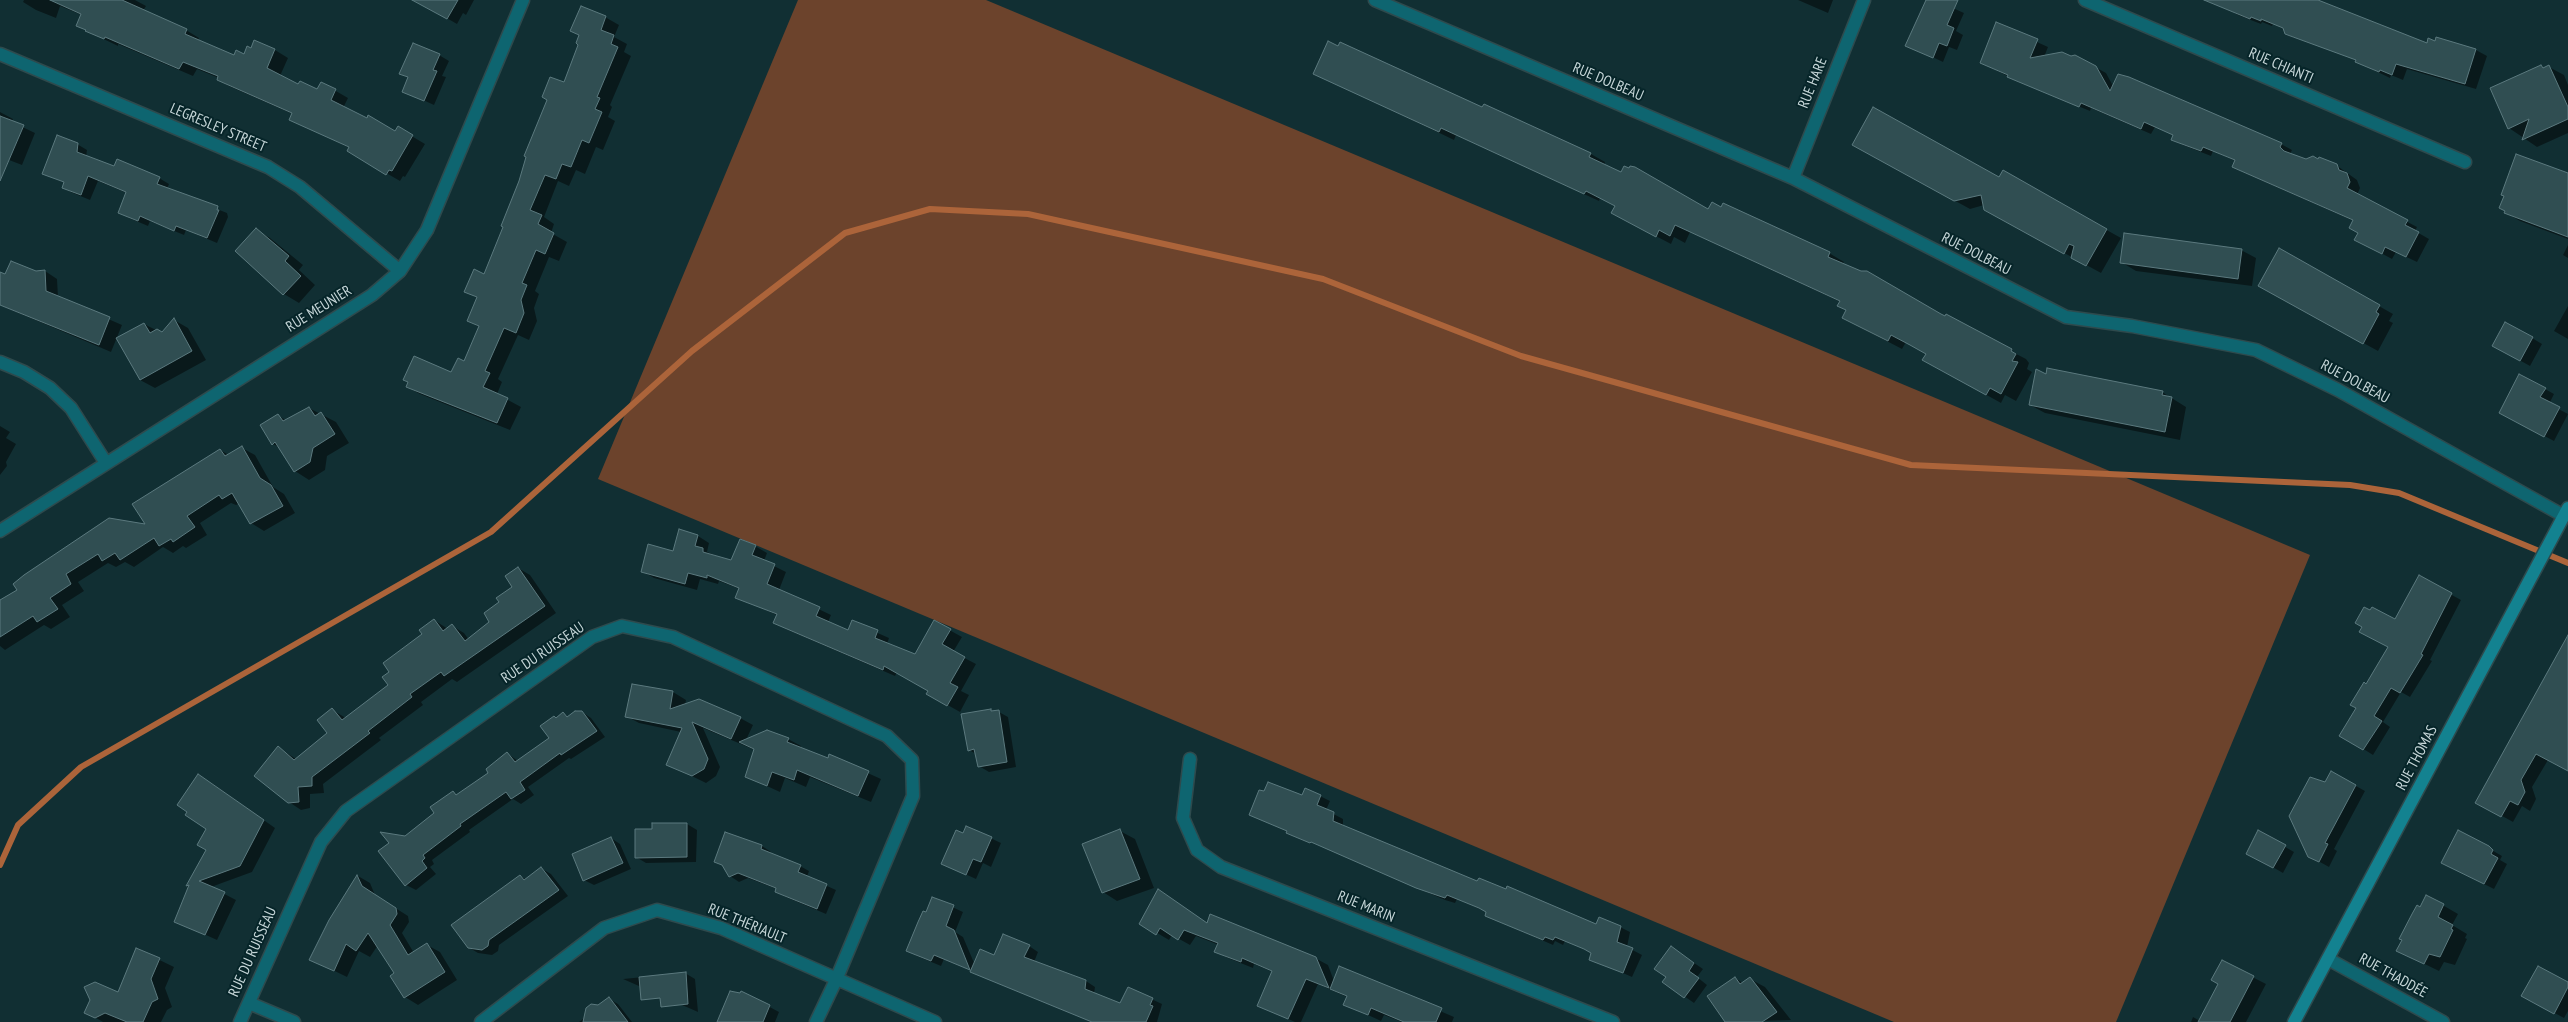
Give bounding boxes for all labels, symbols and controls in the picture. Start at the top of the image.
street label: RUE CHIANTI [2246,44,2316,88]
street label: RUE HARE [1795,55,1831,111]
street label: RUE DOLBEAU [1570,59,1646,105]
street label: LEGRESLEY STREET [167,100,269,156]
street label: RUE DOLBEAU [1938,229,2014,279]
street label: RUE MEUNIER [283,282,355,336]
street label: RUE DOLBEAU [2317,356,2393,408]
street label: RUE DU RUISSEAU [498,619,588,687]
street label: RUE THOMAS [2392,723,2442,793]
street label: RUE MARIN [1335,887,1397,927]
street label: RUE THÉRIAULT [705,900,789,948]
street label: RUE DU RUISSEAU [225,904,281,1000]
street label: RUE THADDÉE [2356,950,2430,1002]

